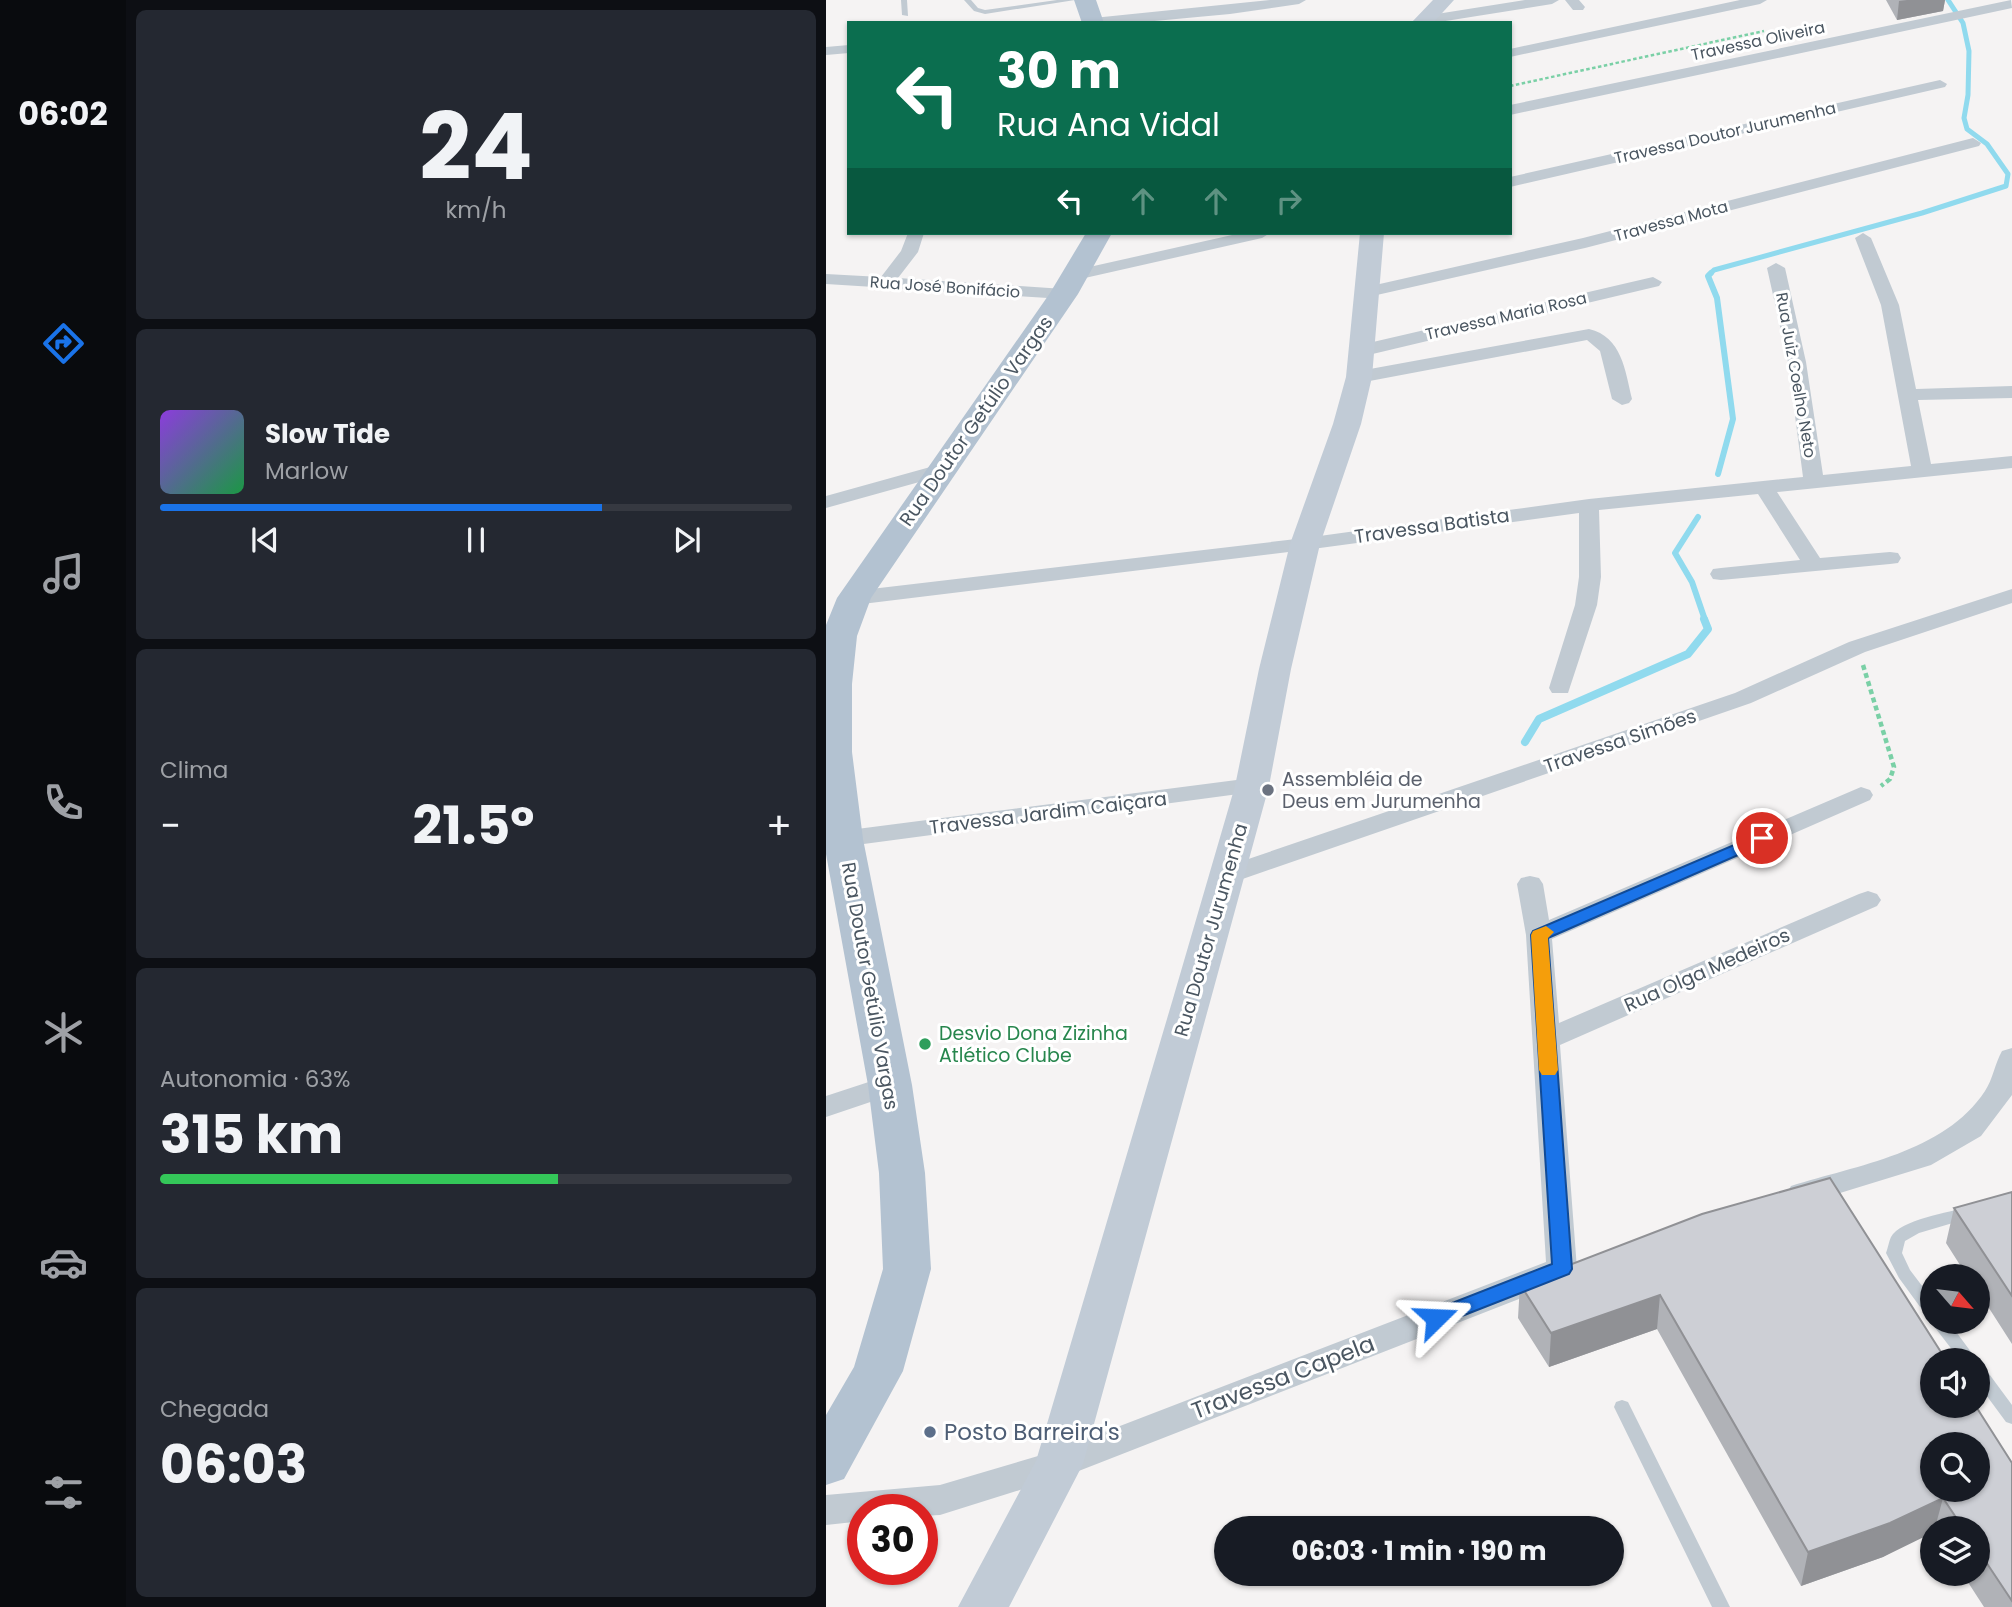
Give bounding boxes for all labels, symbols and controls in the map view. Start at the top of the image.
street label: Travessa Oliveira [1689,16,1827,66]
text: 30 m [997,37,1121,105]
icon: left [882,49,973,140]
text: 24 [419,83,533,211]
text: 06:02 [18,91,108,136]
street label: Travessa Doutor Jurumenha [1612,96,1838,170]
text: Rua Ana Vidal [997,102,1220,147]
icon: left [1051,182,1089,220]
icon: ahead [1124,182,1162,220]
icon: ahead [1197,182,1235,220]
icon: right [1270,182,1308,220]
text: km/h [445,194,507,226]
street label: Travessa Mota [1612,195,1730,247]
street label: Rua José Bonifácio [869,270,1021,304]
street label: Travessa Maria Rosa [1423,286,1589,346]
street label: Rua Juiz Coelho Neto [1770,290,1822,460]
street label: Rua Doutor Getúlio Vargas [893,310,1059,532]
icon: directions [39,319,88,368]
text: Slow Tide [265,416,390,452]
text: Marlow [265,455,348,487]
street label: Travessa Batista [1353,502,1511,550]
icon: previous [246,521,284,559]
icon: pause [457,521,495,559]
icon: next [668,521,706,559]
icon: music [39,549,88,598]
street label: Travessa Simões [1540,702,1700,780]
text: Clima [160,754,228,786]
place label: Assembléia de Deus em Jurumenha [1282,766,1481,815]
icon: phone [39,778,88,827]
marker: Assembléia de Deus em Jurumenha [1260,782,1276,798]
street label: Travessa Jardim Caiçara [928,785,1168,841]
text: 21.5° [413,789,534,862]
text: − [160,799,181,852]
text: + [766,799,792,852]
pin [1732,808,1792,868]
icon: arrive [1743,819,1781,857]
street label: Rua Doutor Jurumenha [1168,820,1254,1040]
street label: Rua Doutor Getúlio Vargas [835,860,905,1112]
street label: Rua Olga Medeiros [1620,921,1794,1019]
icon: climate [39,1008,88,1057]
place label: Desvio Dona Zizinha Atlético Clube [939,1020,1128,1069]
marker: Desvio Dona Zizinha Atlético Clube [917,1036,933,1052]
text: Autonomia · 63% [160,1063,350,1095]
text: 315 km [160,1098,343,1171]
icon: car [39,1238,88,1287]
north arrow [1920,1264,1990,1334]
map controls [1920,1264,1990,1586]
position arrow [1399,1281,1473,1355]
street label: Travessa Capela [1187,1327,1379,1427]
button: sound [1920,1348,1990,1418]
text: Chegada [160,1393,269,1425]
place label: Posto Barreira's [944,1416,1120,1448]
marker: Posto Barreira's [922,1424,938,1440]
text: 06:03 [160,1428,307,1501]
button: search [1920,1432,1990,1502]
icon: filters [39,1468,88,1517]
speed limit sign: 30 [847,1494,938,1585]
button: layers [1920,1516,1990,1586]
text: 06:03 · 1 min · 190 m [1292,1533,1546,1569]

